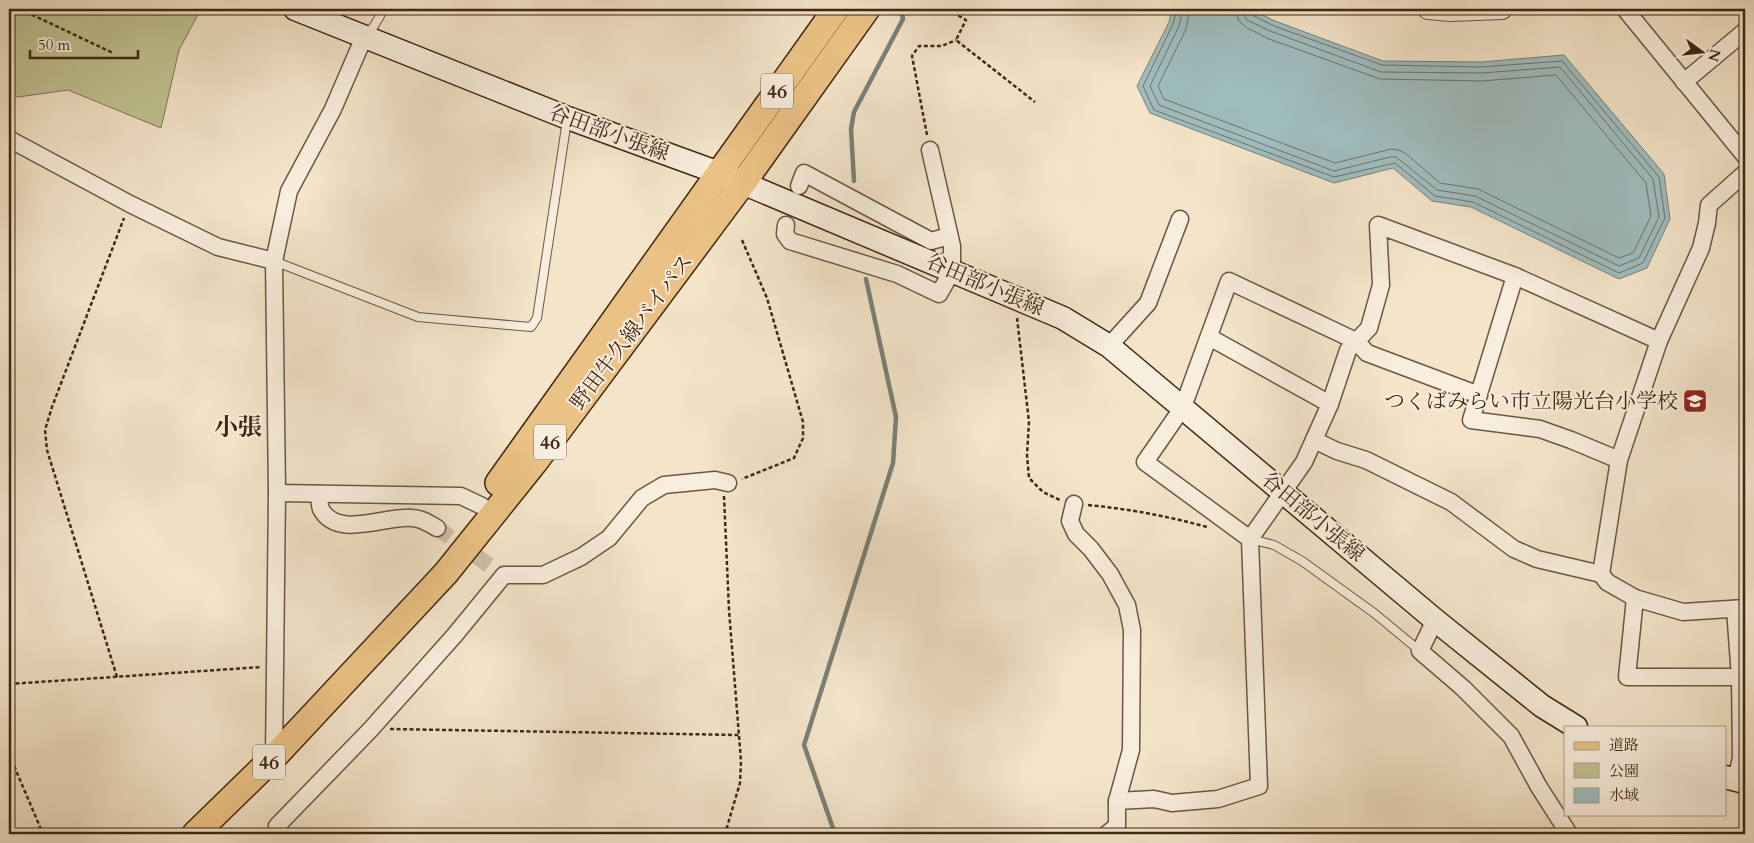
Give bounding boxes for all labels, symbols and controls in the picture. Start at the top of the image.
scale bar [30,28,138,60]
north arrow [1676,28,1726,78]
text: 50 m [38,35,70,55]
text: N [1703,47,1725,64]
road number: 46 [761,74,793,108]
street label: 谷田部小張線 [545,98,673,168]
street label: 谷田部小張線 [921,247,1049,323]
street label: 野田牛久線バイパス [564,248,700,416]
place label: つくばみらい市立陽光台小学校 [1384,387,1678,416]
school or university icon: つくばみらい市立陽光台小学校 [1682,388,1708,414]
district label: 小張 [214,411,262,444]
road number: 46 [534,424,566,460]
street label: 谷田部小張線 [1255,465,1371,569]
legend [1564,726,1726,816]
text: 道路 [1609,735,1639,755]
road number: 46 [253,744,285,780]
text: 公園 [1609,761,1639,781]
text: 水域 [1609,785,1639,805]

